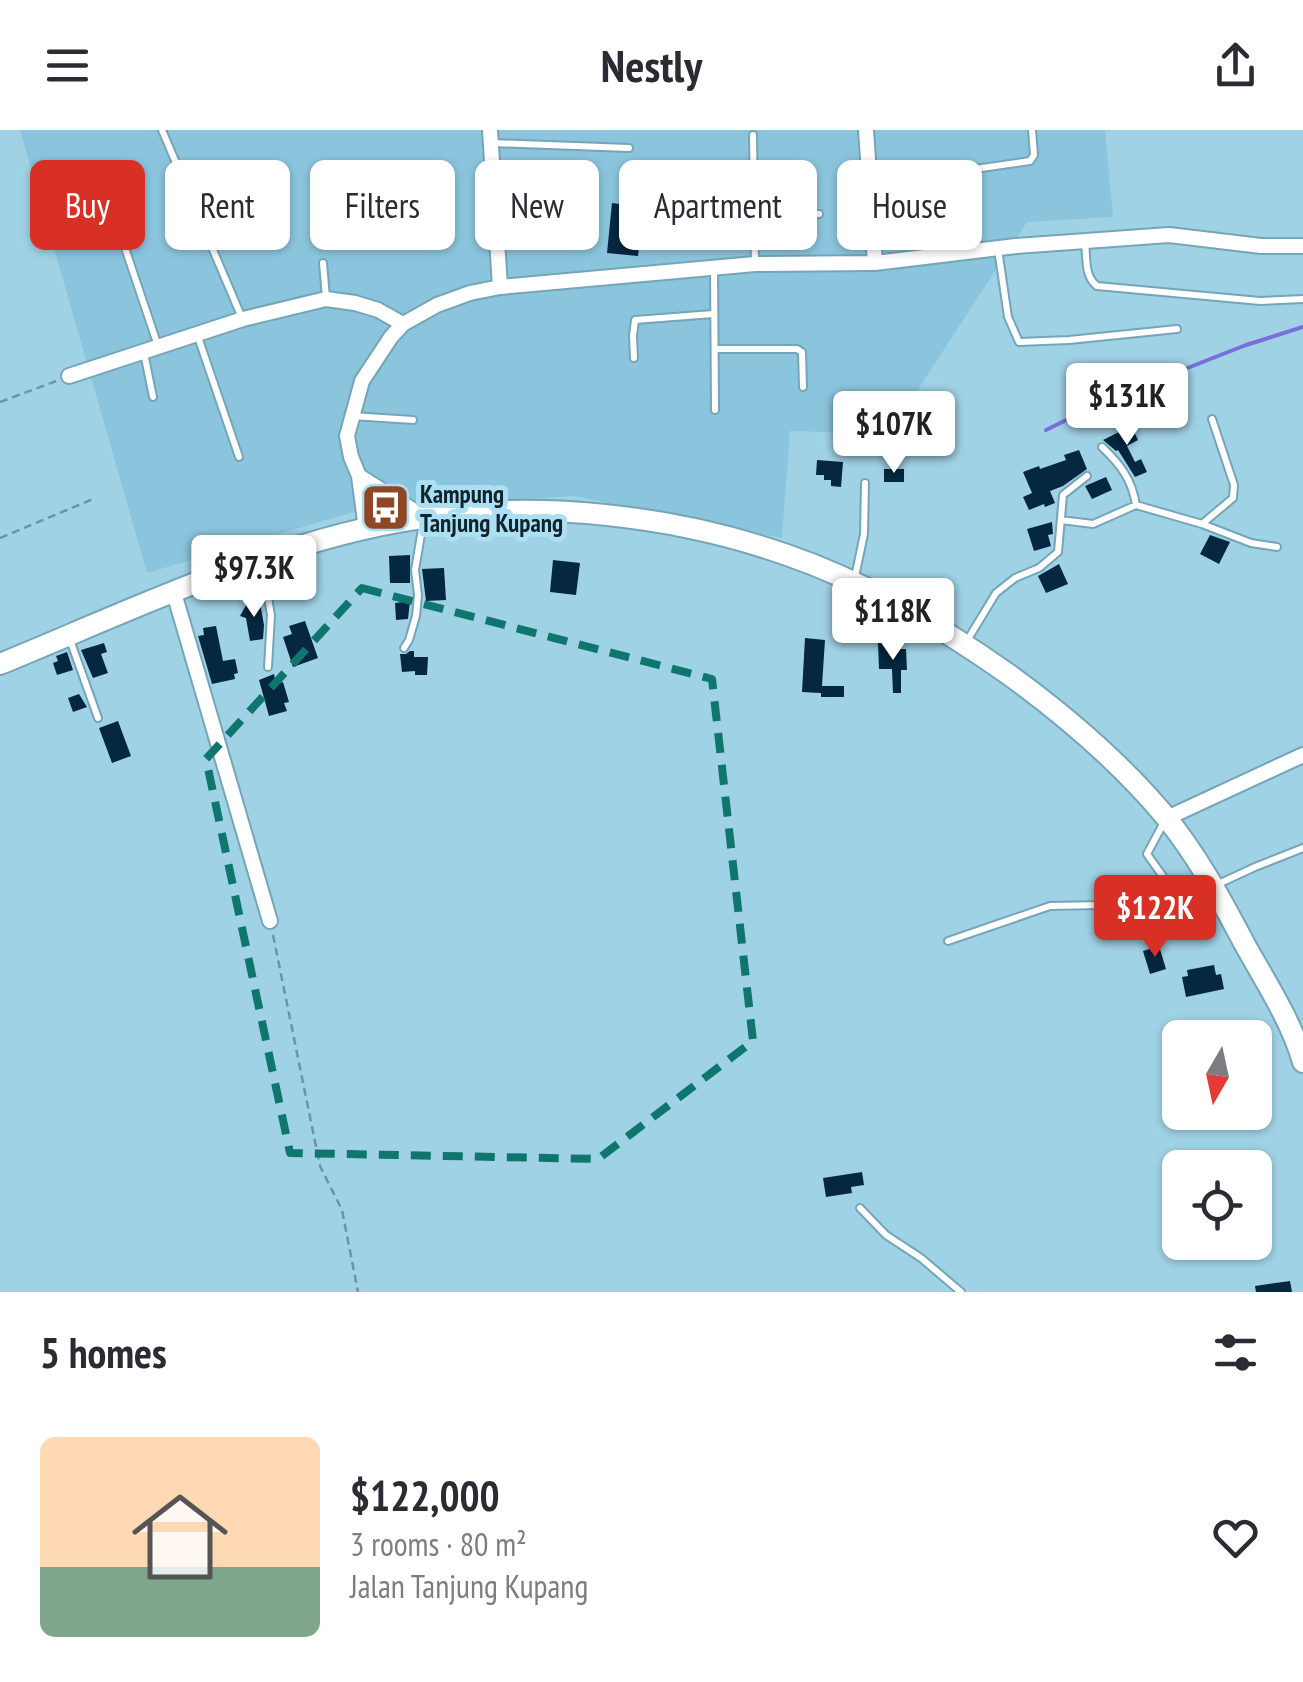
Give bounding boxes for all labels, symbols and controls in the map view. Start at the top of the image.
text: Nestly [601,36,702,94]
icon: menu [40,38,95,93]
icon: share [1208,38,1263,93]
chip: Buy [30,160,145,250]
chip: Rent [165,160,290,250]
chip: Filters [310,160,455,250]
chip: New [475,160,599,250]
chip: Apartment [619,160,817,250]
chip: House [837,160,982,250]
pin: $131K [1057,363,1197,448]
text: $131K [1088,374,1166,416]
pin: $107K [824,391,964,476]
text: $107K [855,402,933,444]
place label: Kampung Tanjung Kupang [420,478,563,539]
bus stop icon: Kampung Tanjung Kupang [359,482,411,534]
pin: $97.3K [173,535,335,620]
text: $97.3K [213,546,295,588]
pin: $118K [823,578,963,663]
text: $118K [854,589,932,631]
pin: $122K [1085,875,1225,960]
text: $122K [1116,886,1194,928]
north arrow [1162,1020,1272,1130]
map controls [1162,1020,1272,1260]
button: locate [1162,1150,1272,1260]
text: 5 homes [40,1325,167,1380]
icon: filters [1208,1325,1263,1380]
text: $122,000 [350,1468,500,1523]
icon: home [120,1477,240,1597]
icon: heart [1208,1510,1263,1565]
text: 3 rooms · 80 m² [350,1523,527,1565]
text: Jalan Tanjung Kupang [350,1565,588,1607]

